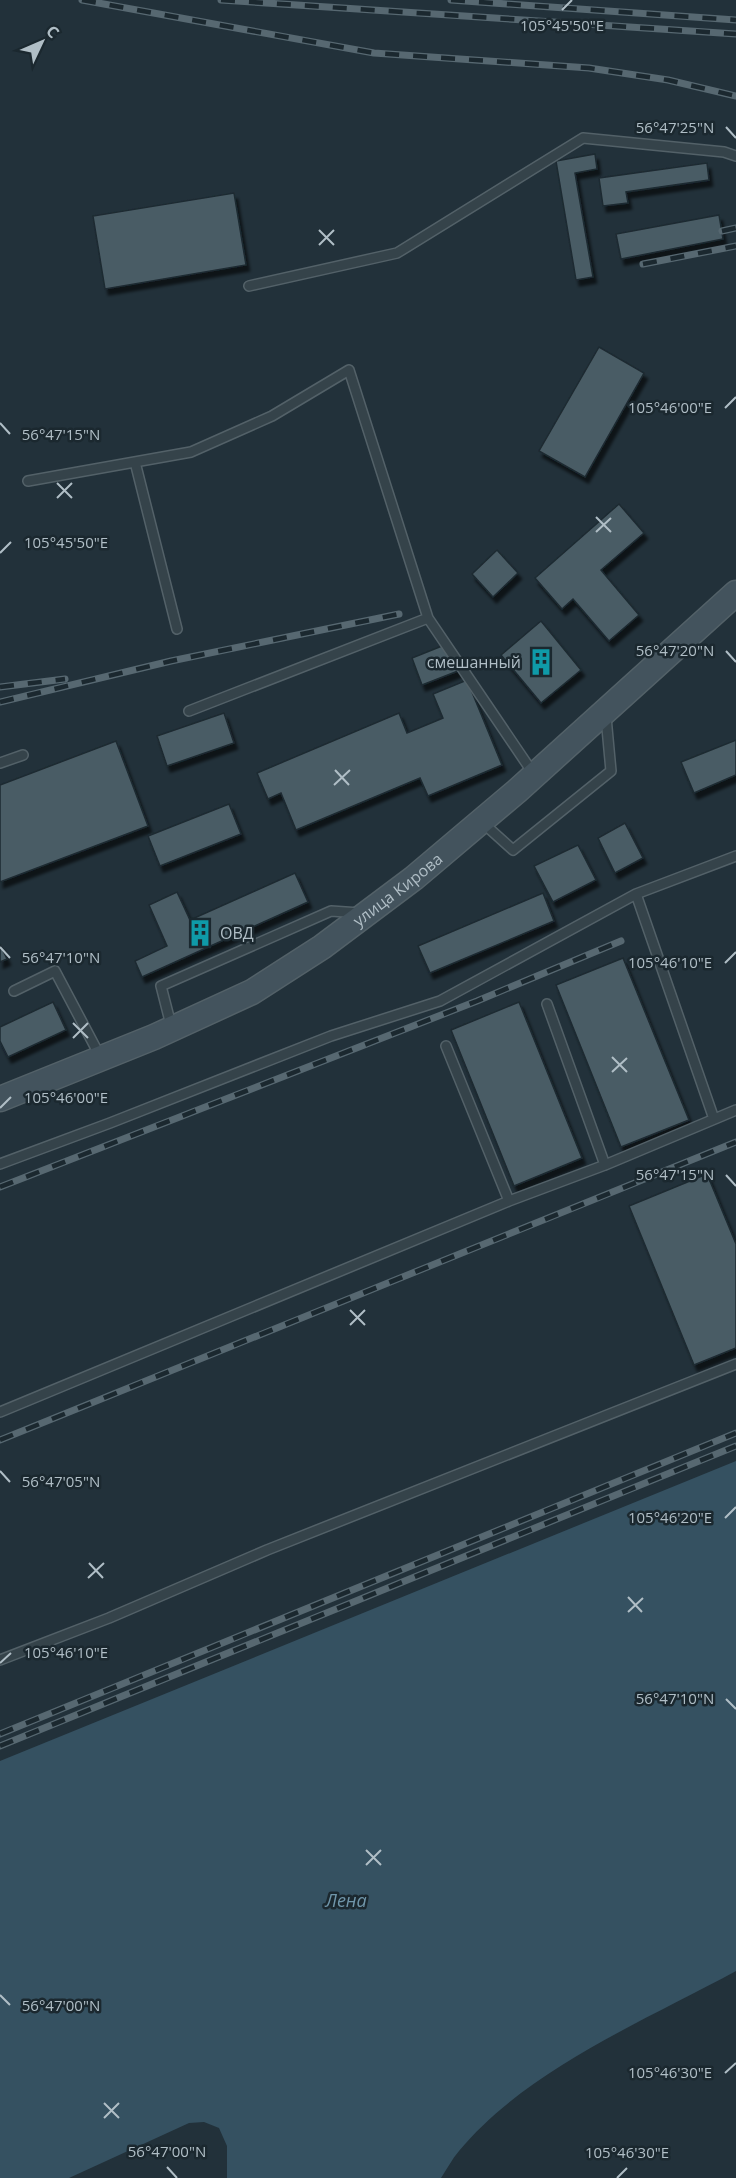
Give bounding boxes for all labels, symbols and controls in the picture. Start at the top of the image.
north arrow [12,12,72,72]
text: 105°45'50"E [520,15,604,35]
text: С [41,20,64,43]
text: 56°47'25"N [636,117,714,137]
text: 105°46'00"E [628,397,712,417]
text: 56°47'15"N [22,424,100,444]
text: 105°45'50"E [24,532,108,552]
text: 56°47'20"N [636,640,714,660]
building icon: смешанный [526,647,556,677]
place label: смешанный [427,651,521,673]
street label: улица Кирова [348,848,447,931]
building icon: ОВД [185,918,215,948]
place label: ОВД [220,922,254,944]
text: 56°47'10"N [22,947,100,967]
text: 105°46'10"E [628,952,712,972]
text: 105°46'00"E [24,1087,108,1107]
text: 56°47'15"N [636,1164,714,1184]
text: 56°47'05"N [22,1471,100,1491]
text: 105°46'20"E [628,1507,712,1527]
text: 105°46'10"E [24,1642,108,1662]
text: 56°47'10"N [636,1688,714,1708]
water label: Лена [324,1888,367,1912]
text: 56°47'00"N [22,1995,100,2015]
text: 105°46'30"E [628,2062,712,2082]
text: 56°47'00"N [128,2141,206,2161]
text: 105°46'30"E [585,2142,669,2162]

